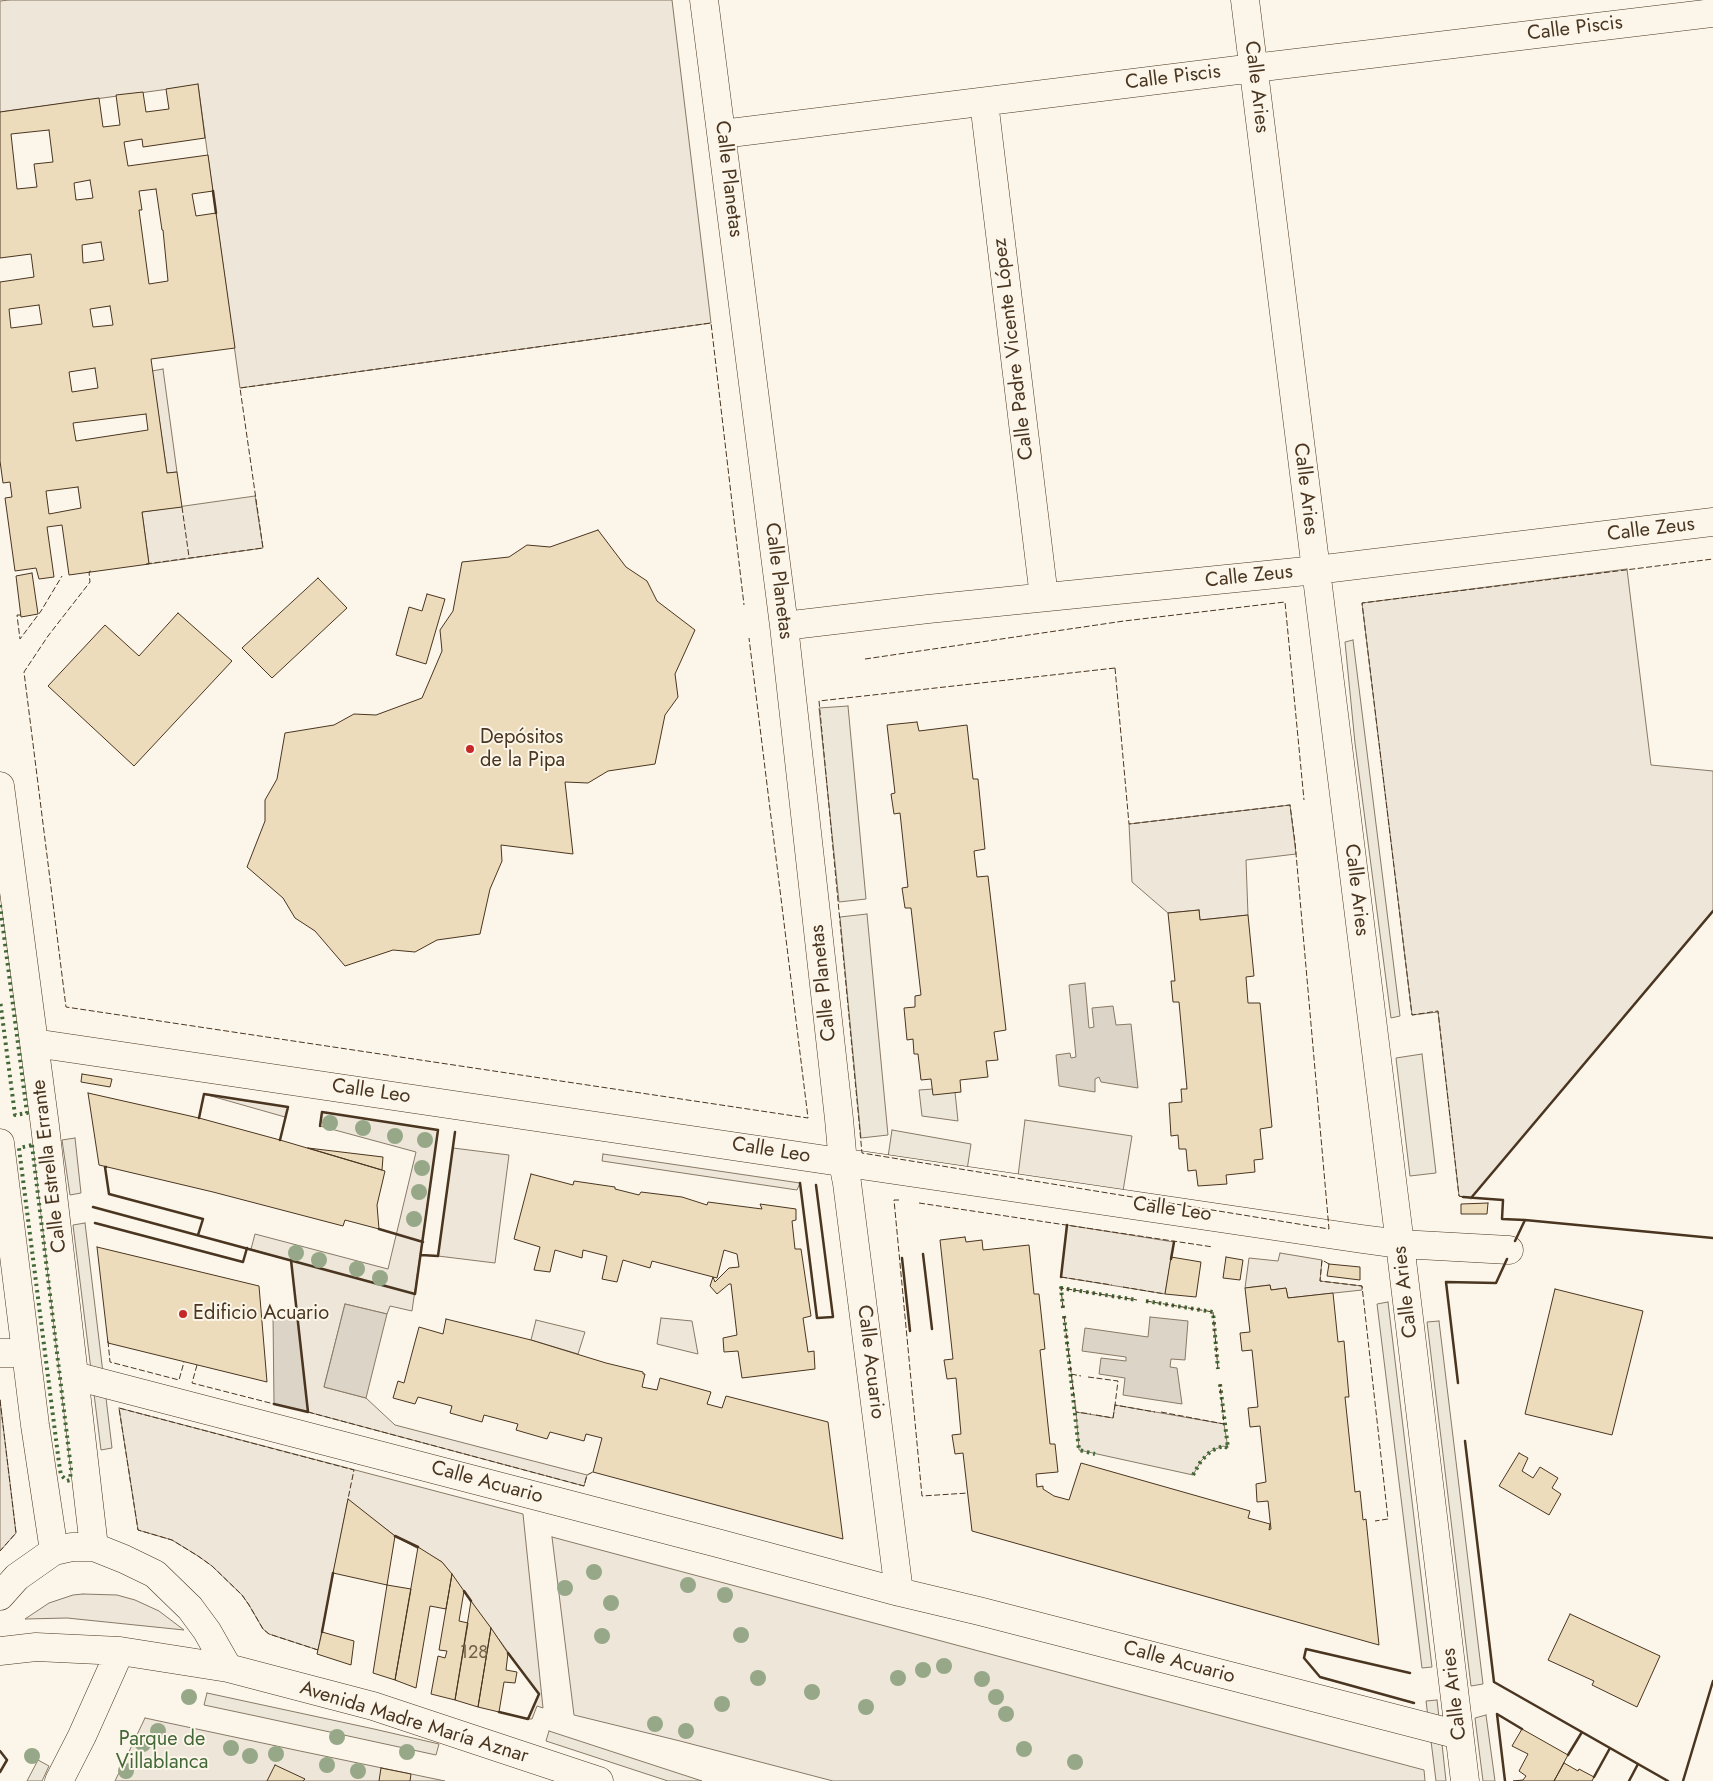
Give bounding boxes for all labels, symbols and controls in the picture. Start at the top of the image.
street label: Calle Piscis [1526,11,1624,47]
street label: Calle Aries [1238,40,1274,134]
street label: Calle Piscis [1124,60,1222,96]
street label: Calle Planetas [709,119,747,239]
street label: Calle Padre Vicente López [988,237,1040,461]
street label: Calle Aries [1287,442,1323,536]
street label: Calle Zeus [1606,513,1696,547]
street label: Calle Planetas [759,521,797,641]
street label: Calle Zeus [1204,560,1294,594]
place label: Depósitos de la Pipa [480,726,565,773]
marker: Depósitos de la Pipa [464,743,476,755]
street label: Calle Aries [1338,843,1374,937]
street label: Calle Planetas [806,923,842,1043]
street label: Calle Leo [330,1075,412,1109]
street label: Calle Estrella Errante [27,1078,73,1254]
street label: Calle Leo [730,1133,812,1169]
street label: Calle Leo [1131,1193,1213,1227]
street label: Calle Aries [1388,1245,1424,1339]
place label: Edificio Acuario [193,1302,329,1326]
street label: Calle Acuario [851,1304,889,1420]
marker: Edificio Acuario [177,1308,189,1320]
street label: Calle Acuario [429,1457,545,1509]
street label: Calle Acuario [1121,1637,1237,1689]
house number: 128 [460,1643,488,1665]
street label: Calle Aries [1437,1647,1473,1741]
street label: Avenida Madre María Aznar [297,1677,531,1769]
park label: Parque de Villablanca [116,1728,208,1775]

